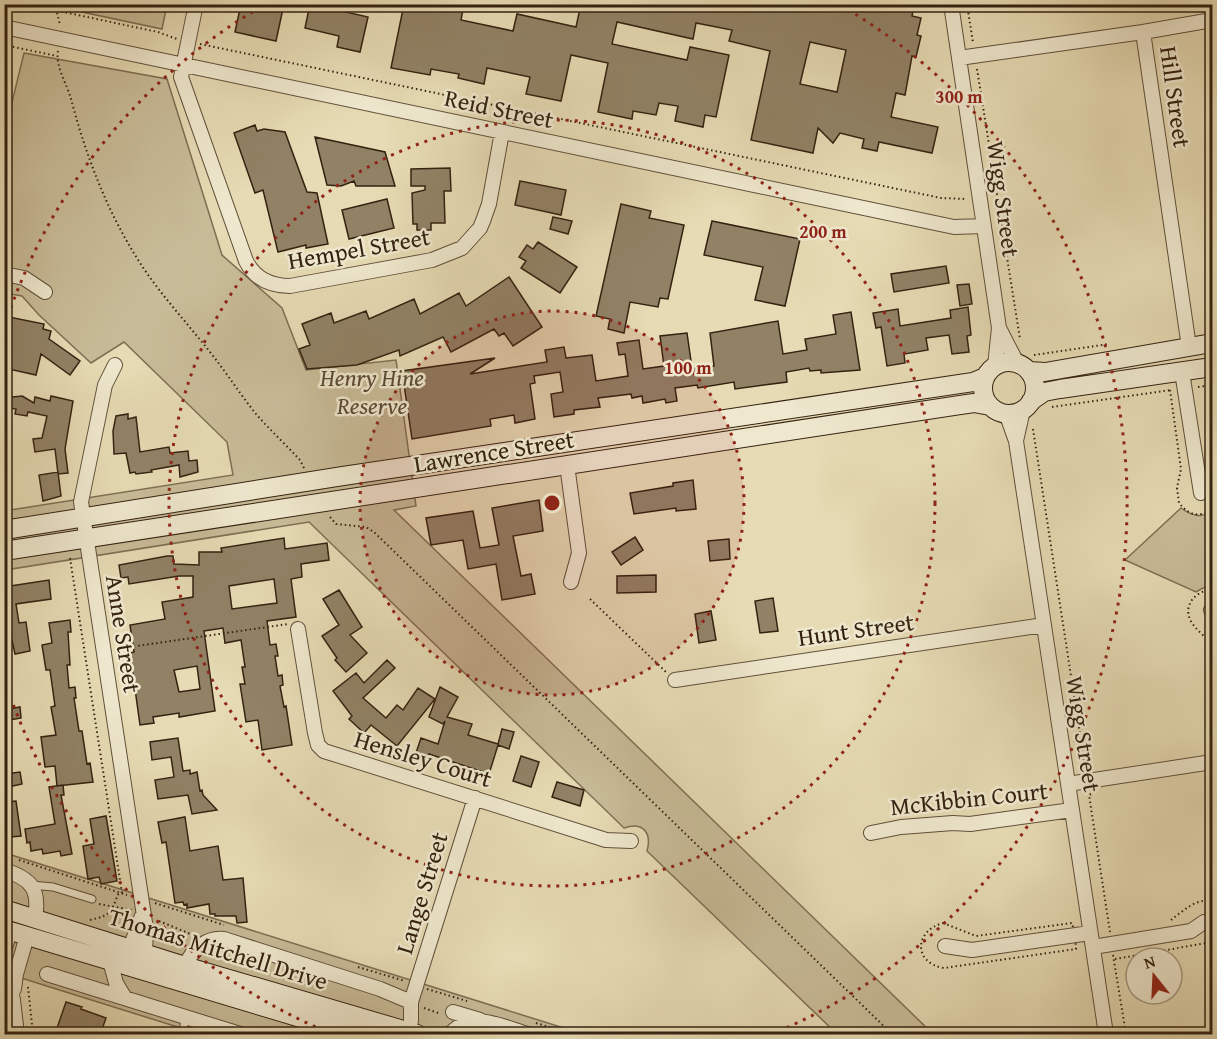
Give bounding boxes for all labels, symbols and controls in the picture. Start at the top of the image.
street label: Hill Street [1151,44,1200,150]
street label: Reid Street [441,80,557,137]
text: 300 m [935,83,983,110]
street label: Wigg Street [978,139,1029,260]
text: 200 m [799,218,847,245]
street label: Hempel Street [285,219,433,278]
text: 100 m [664,354,712,381]
park label: Henry Hine Reserve [319,360,424,423]
street label: Lawrence Street [411,421,577,481]
centre of rings [542,493,562,513]
street label: Anne Street [97,573,150,696]
street label: Hunt Street [796,604,917,655]
street label: Wigg Street [1057,673,1110,795]
street label: Hensley Court [350,721,497,796]
street label: McKibbin Court [888,773,1050,824]
street label: Lange Street [386,827,457,958]
street label: Thomas Mitchell Drive [104,899,332,999]
north arrow [1124,946,1184,1006]
text: N [1141,949,1158,975]

